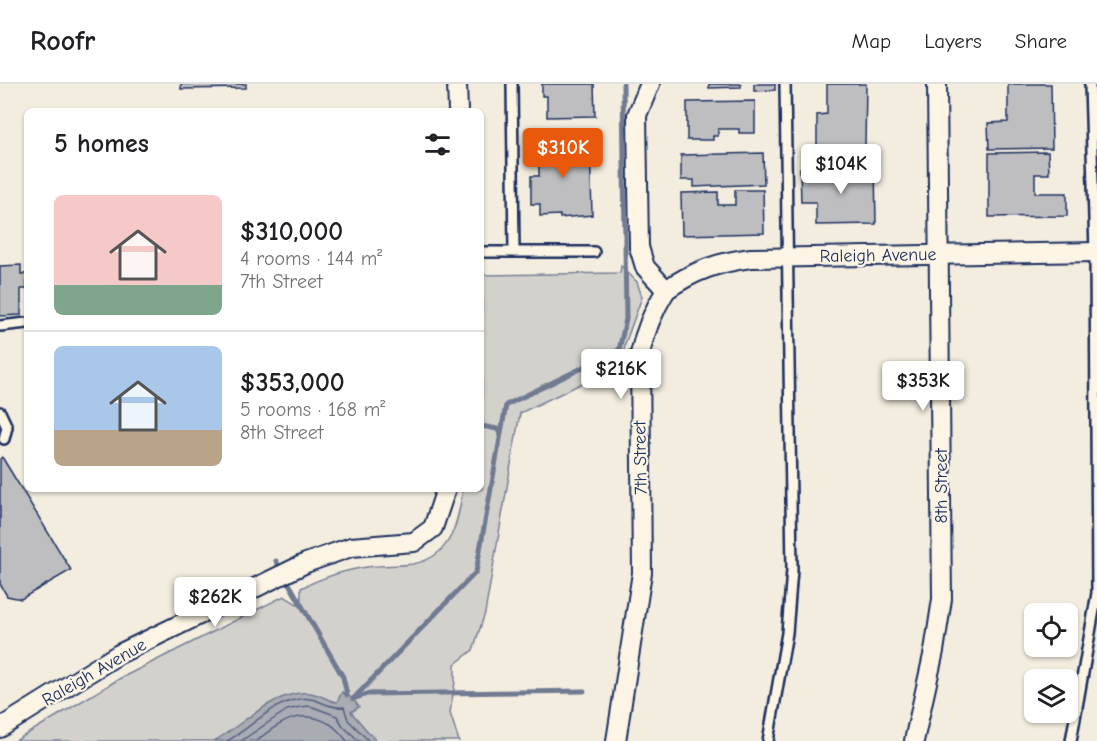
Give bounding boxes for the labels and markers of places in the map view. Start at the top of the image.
pin: $310K [521,128,605,179]
pin: $104K [799,144,883,195]
pin: $216K [579,349,663,400]
pin: $353K [881,361,965,412]
pin: $262K [173,577,257,628]

